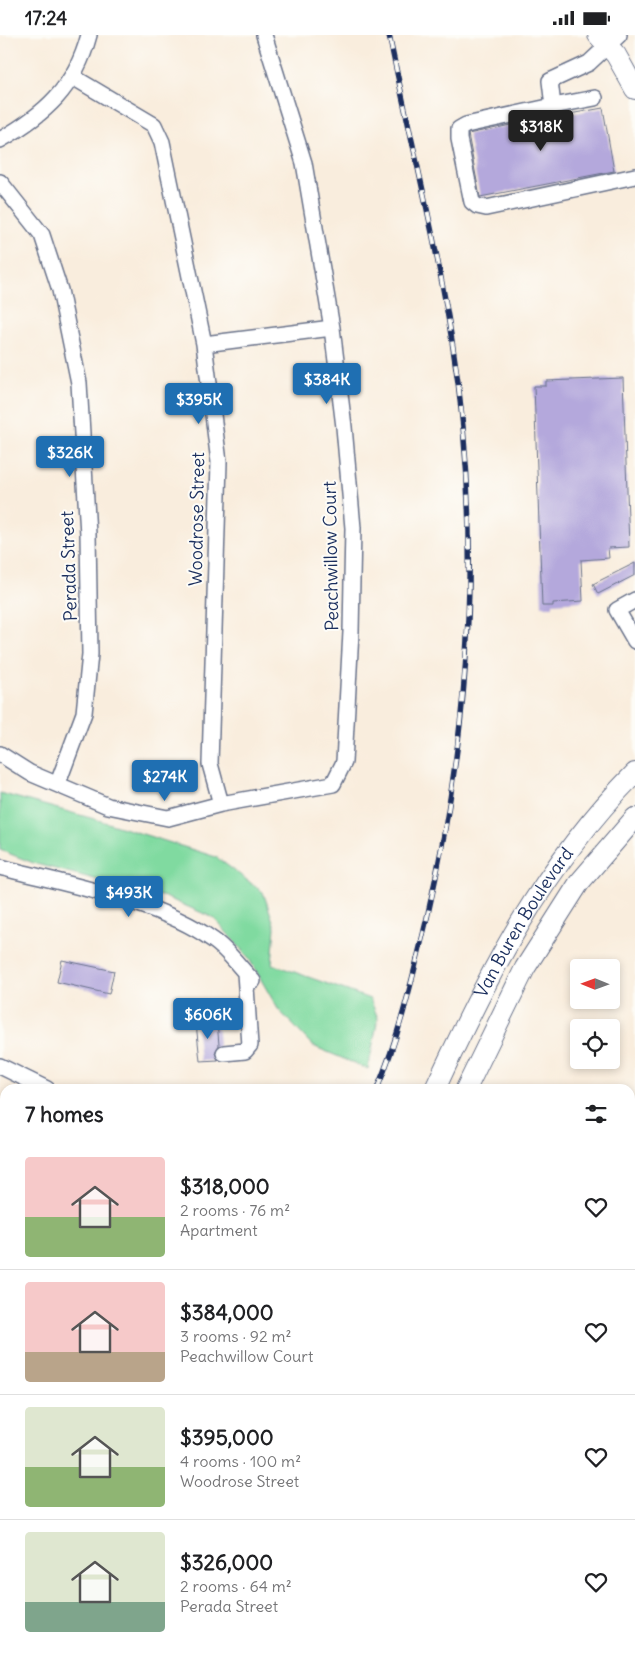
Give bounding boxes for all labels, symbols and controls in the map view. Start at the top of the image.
text: 17:24 [25,6,67,30]
pin: $318K [506,109,576,152]
text: $318K [519,116,563,136]
pin: $384K [292,363,362,405]
text: $384K [304,369,350,389]
pin: $395K [164,383,234,425]
text: $395K [176,389,222,409]
pin: $326K [35,435,105,478]
text: $326K [47,442,93,462]
street label: Woodrose Street [184,452,209,586]
street label: Peachwillow Court [318,481,343,631]
street label: Perada Street [55,510,82,622]
pin: $274K [130,759,200,802]
text: $274K [143,766,187,786]
street label: Van Buren Boulevard [469,842,578,1001]
pin: $493K [94,875,164,918]
text: $493K [106,882,152,902]
north arrow [570,959,620,1009]
map controls [570,959,620,1069]
pin: $606K [173,997,243,1040]
text: $606K [184,1004,232,1024]
button: locate [570,1019,620,1069]
icon: filters [582,1100,610,1128]
text: 7 homes [25,1101,104,1128]
text: $318,000 [180,1173,270,1200]
icon: home [65,1177,125,1237]
icon: heart [582,1193,610,1221]
text: 2 rooms · 76 m² [180,1200,290,1220]
text: Apartment [180,1220,258,1240]
text: $384,000 [180,1299,274,1326]
icon: home [65,1302,125,1362]
icon: heart [582,1318,610,1346]
text: 3 rooms · 92 m² [180,1326,292,1346]
text: Peachwillow Court [180,1346,313,1366]
text: $395,000 [180,1424,274,1451]
icon: home [65,1427,125,1487]
icon: heart [582,1443,610,1471]
text: 4 rooms · 100 m² [180,1451,301,1471]
text: Woodrose Street [180,1471,299,1491]
text: $326,000 [180,1549,273,1576]
icon: home [65,1552,125,1612]
icon: heart [582,1568,610,1596]
text: 2 rooms · 64 m² [180,1576,292,1596]
text: Perada Street [180,1596,278,1616]

